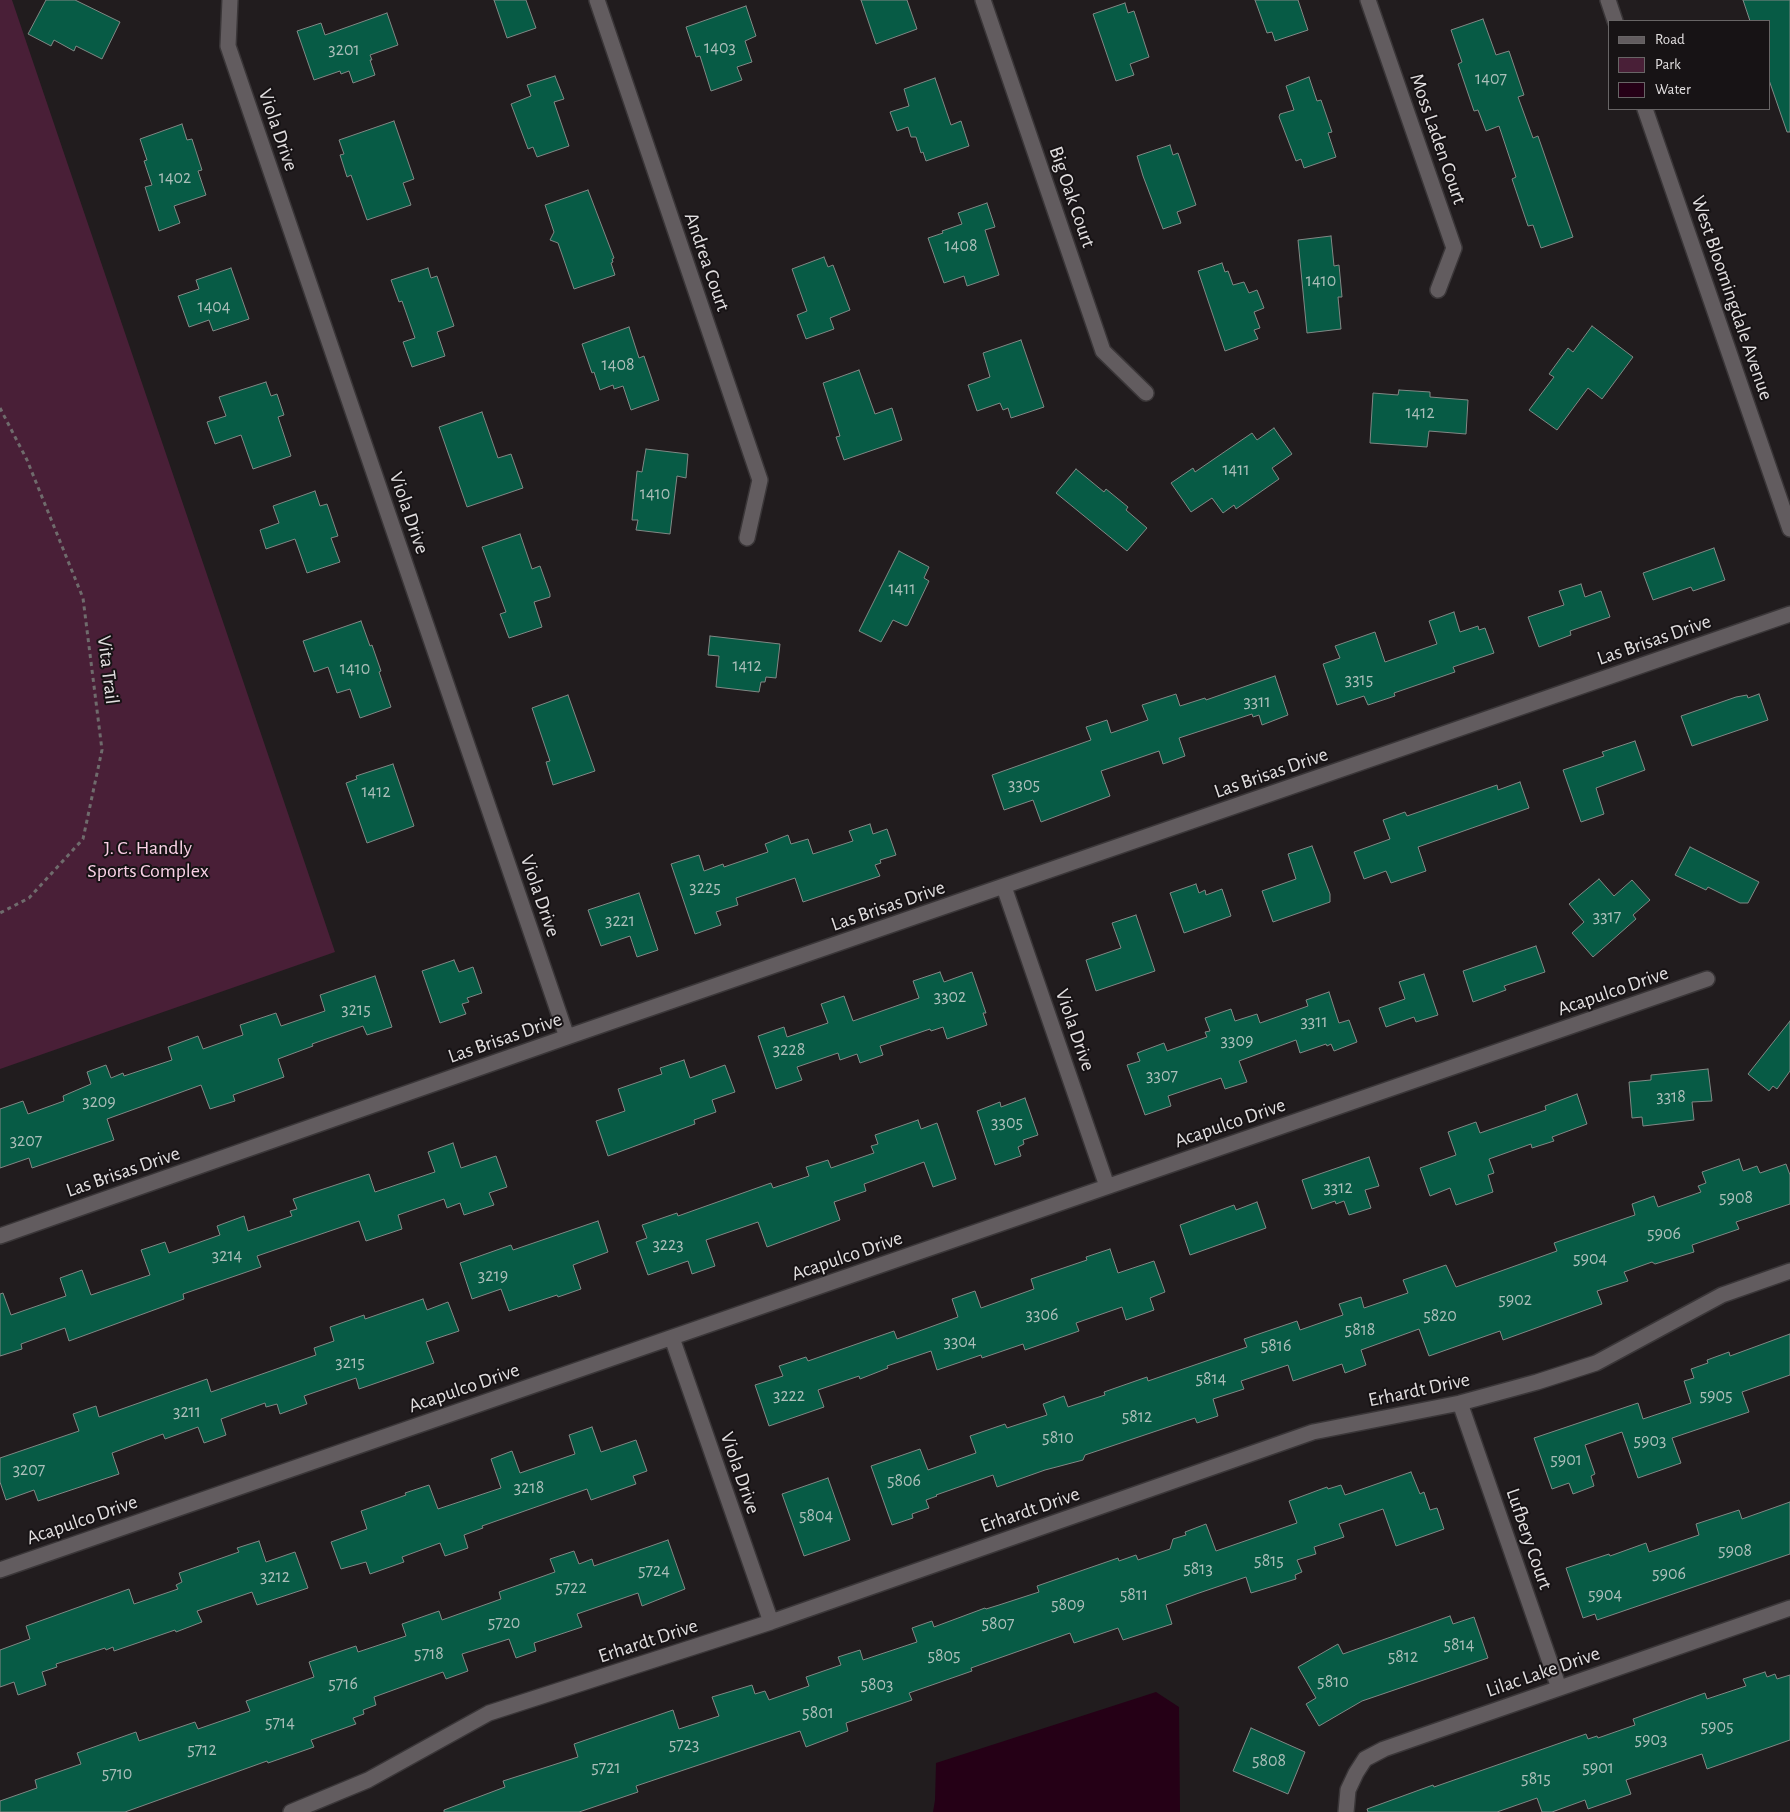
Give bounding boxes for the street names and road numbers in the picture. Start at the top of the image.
street label: Moss Laden Court [1404,70,1472,208]
street label: Viola Drive [253,86,303,174]
street label: Big Oak Court [1043,143,1101,251]
street label: West Bloomingdale Avenue [1686,193,1778,403]
street label: Andrea Court [679,209,735,315]
street label: Viola Drive [384,469,434,557]
street label: Las Brisas Drive [1594,609,1714,671]
street label: Vita Trail [92,634,124,706]
street label: Las Brisas Drive [1211,742,1331,804]
street label: Viola Drive [515,852,565,940]
street label: Las Brisas Drive [828,875,948,937]
street label: Acapulco Drive [1554,961,1672,1021]
street label: Viola Drive [1050,986,1100,1074]
street label: Las Brisas Drive [445,1007,565,1069]
street label: Acapulco Drive [1171,1093,1289,1153]
street label: Las Brisas Drive [63,1141,183,1203]
street label: Acapulco Drive [788,1226,906,1286]
street label: Acapulco Drive [405,1358,523,1418]
street label: Erhardt Drive [1366,1368,1472,1412]
street label: Viola Drive [715,1429,765,1517]
street label: Erhardt Drive [977,1482,1083,1538]
street label: Lufbery Court [1500,1485,1558,1593]
street label: Acapulco Drive [23,1490,141,1550]
street label: Erhardt Drive [595,1614,701,1668]
street label: Lilac Lake Drive [1483,1641,1603,1703]

